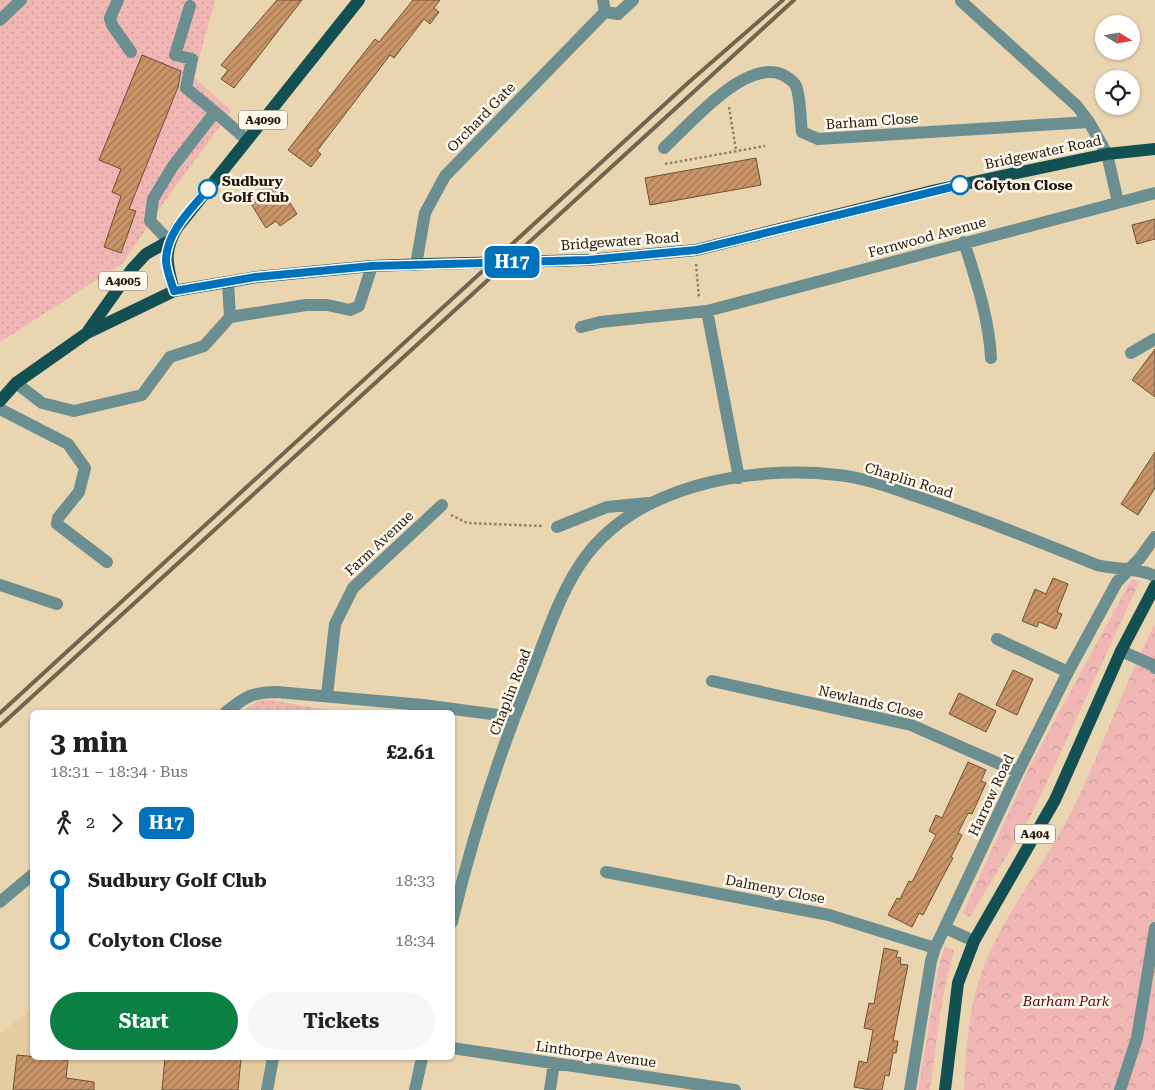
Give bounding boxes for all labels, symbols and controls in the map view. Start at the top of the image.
north arrow [1095,15,1140,60]
map controls [1095,15,1140,115]
button: locate [1095,70,1140,115]
street label: Orchard Gate [444,79,518,155]
road number: A4090 [239,110,287,130]
street label: Barham Close [825,110,919,132]
street label: Bridgewater Road [983,132,1103,172]
place label: Sudbury Golf Club [222,173,289,205]
marker: Colyton Close [950,175,970,195]
place label: Colyton Close [974,177,1073,193]
marker: Sudbury Golf Club [198,179,218,199]
street label: Fernwood Avenue [866,213,988,260]
street label: Bridgewater Road [560,229,680,253]
line badge: H17 [483,246,541,278]
text: H17 [494,251,530,272]
road number: A4005 [99,272,147,290]
street label: Chaplin Road [863,459,955,501]
street label: Farm Avenue [342,507,417,579]
street label: Chaplin Road [486,646,534,738]
street label: Newlands Close [817,682,925,722]
text: 3 min [50,726,128,759]
text: £2.61 [386,741,435,764]
street label: Harrow Road [965,752,1017,838]
text: 18:31 – 18:34 · Bus [50,762,188,781]
icon: walk [50,809,78,837]
icon: forward [103,809,131,837]
text: H17 [149,812,184,833]
text: 2 [86,813,95,832]
road number: A404 [1015,824,1055,844]
text: Sudbury Golf Club [88,869,267,892]
text: 18:33 [395,871,435,890]
street label: Dalmeny Close [724,871,826,907]
text: Colyton Close [88,929,222,952]
text: 18:34 [395,931,435,950]
button: Start [50,992,238,1050]
button: Tickets [248,992,435,1050]
park label: Barham Park [1022,993,1110,1009]
street label: Linthorpe Avenue [535,1038,658,1070]

